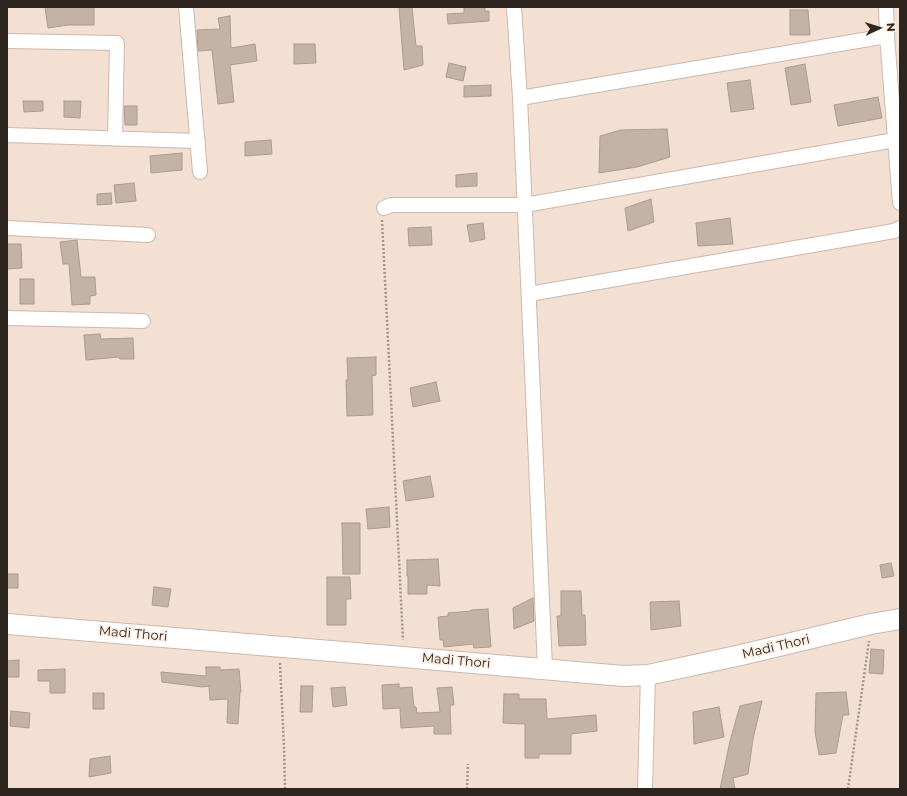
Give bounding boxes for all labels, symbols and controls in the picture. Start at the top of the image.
north arrow [859,8,899,48]
text: N [884,22,898,32]
street label: Madi Thori [98,623,168,645]
street label: Madi Thori [741,632,811,662]
street label: Madi Thori [421,650,491,672]

